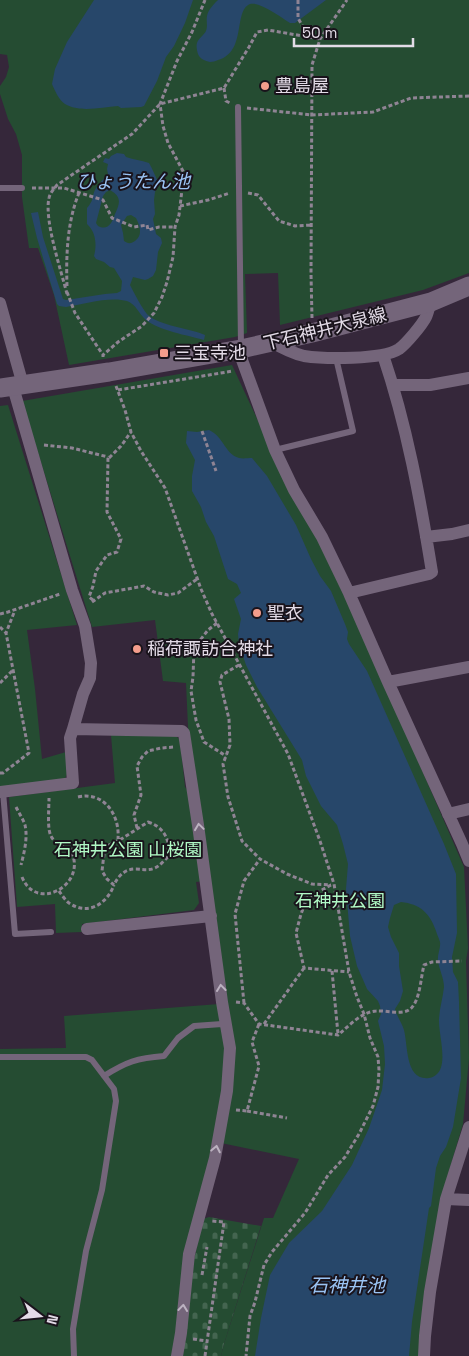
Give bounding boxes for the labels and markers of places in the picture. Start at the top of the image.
place label: 豊島屋 [275,74,329,97]
marker: 豊島屋 [259,80,271,92]
place label: 三宝寺池 [174,341,246,364]
marker: 三宝寺池 [158,347,170,359]
place label: 聖衣 [267,601,303,624]
marker: 聖衣 [251,607,263,619]
place label: 稲荷諏訪合神社 [147,637,273,660]
marker: 稲荷諏訪合神社 [131,643,143,655]

